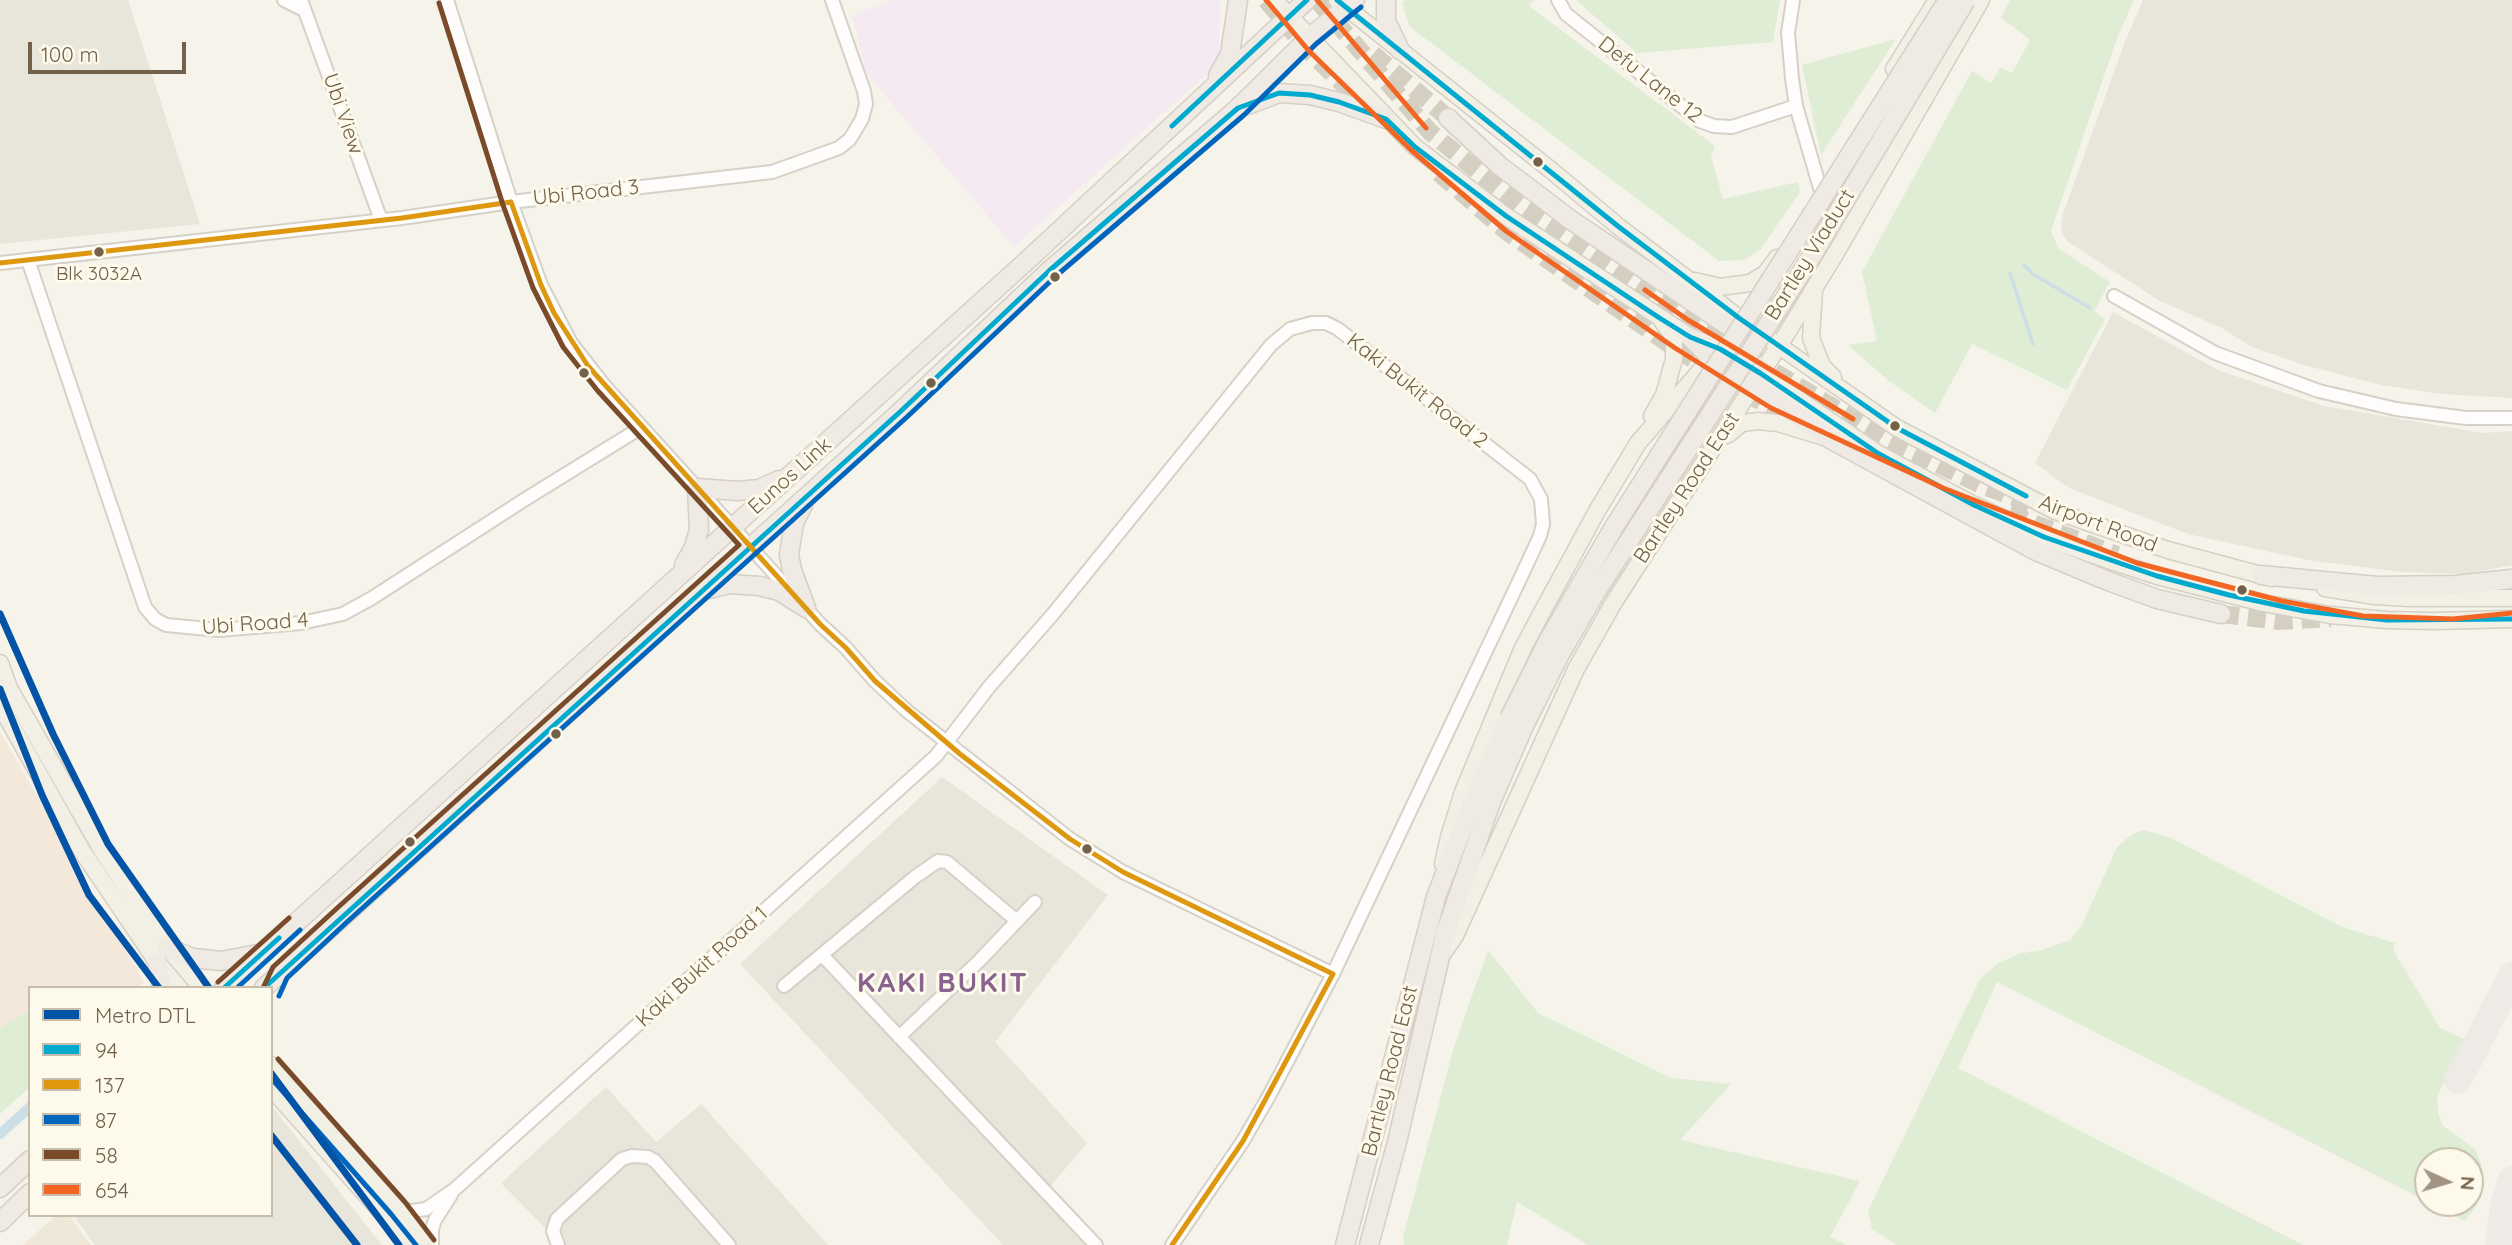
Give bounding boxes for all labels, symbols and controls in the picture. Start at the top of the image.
scale bar [32,28,189,72]
street label: Defu Lane 12 [1593,31,1707,129]
text: 100 m [41,41,99,67]
street label: Ubi View [317,70,369,158]
unlabelled marker [1531,155,1545,169]
street label: Ubi Road 3 [532,175,640,211]
street label: Bartley Viaduct [1760,185,1860,325]
marker: Blk 3032A [92,245,106,259]
place label: Blk 3032A [56,263,142,285]
unlabelled marker [1048,270,1062,284]
street label: Kaki Bukit Road 2 [1341,328,1493,454]
unlabelled marker [577,366,591,380]
unlabelled marker [924,376,938,390]
street label: Bartley Road East [1629,408,1745,568]
unlabelled marker [1888,419,1902,433]
street label: Eunos Link [743,432,837,520]
street label: Airport Road [2035,490,2161,558]
unlabelled marker [2235,583,2249,597]
street label: Ubi Road 4 [201,608,309,640]
unlabelled marker [549,727,563,741]
unlabelled marker [403,835,417,849]
unlabelled marker [1080,842,1094,856]
street label: Kaki Bukit Road 1 [631,901,773,1033]
district label: KAKI BUKIT [858,967,1028,1001]
street label: Bartley Road East [1357,983,1423,1159]
legend [28,986,273,1217]
text: Metro DTL [95,1002,196,1028]
text: 94 [95,1037,118,1063]
text: 137 [95,1072,125,1098]
text: 87 [95,1107,116,1133]
text: 58 [95,1142,118,1168]
north arrow [2414,1147,2484,1217]
text: N [2455,1176,2480,1191]
text: 654 [95,1177,129,1203]

